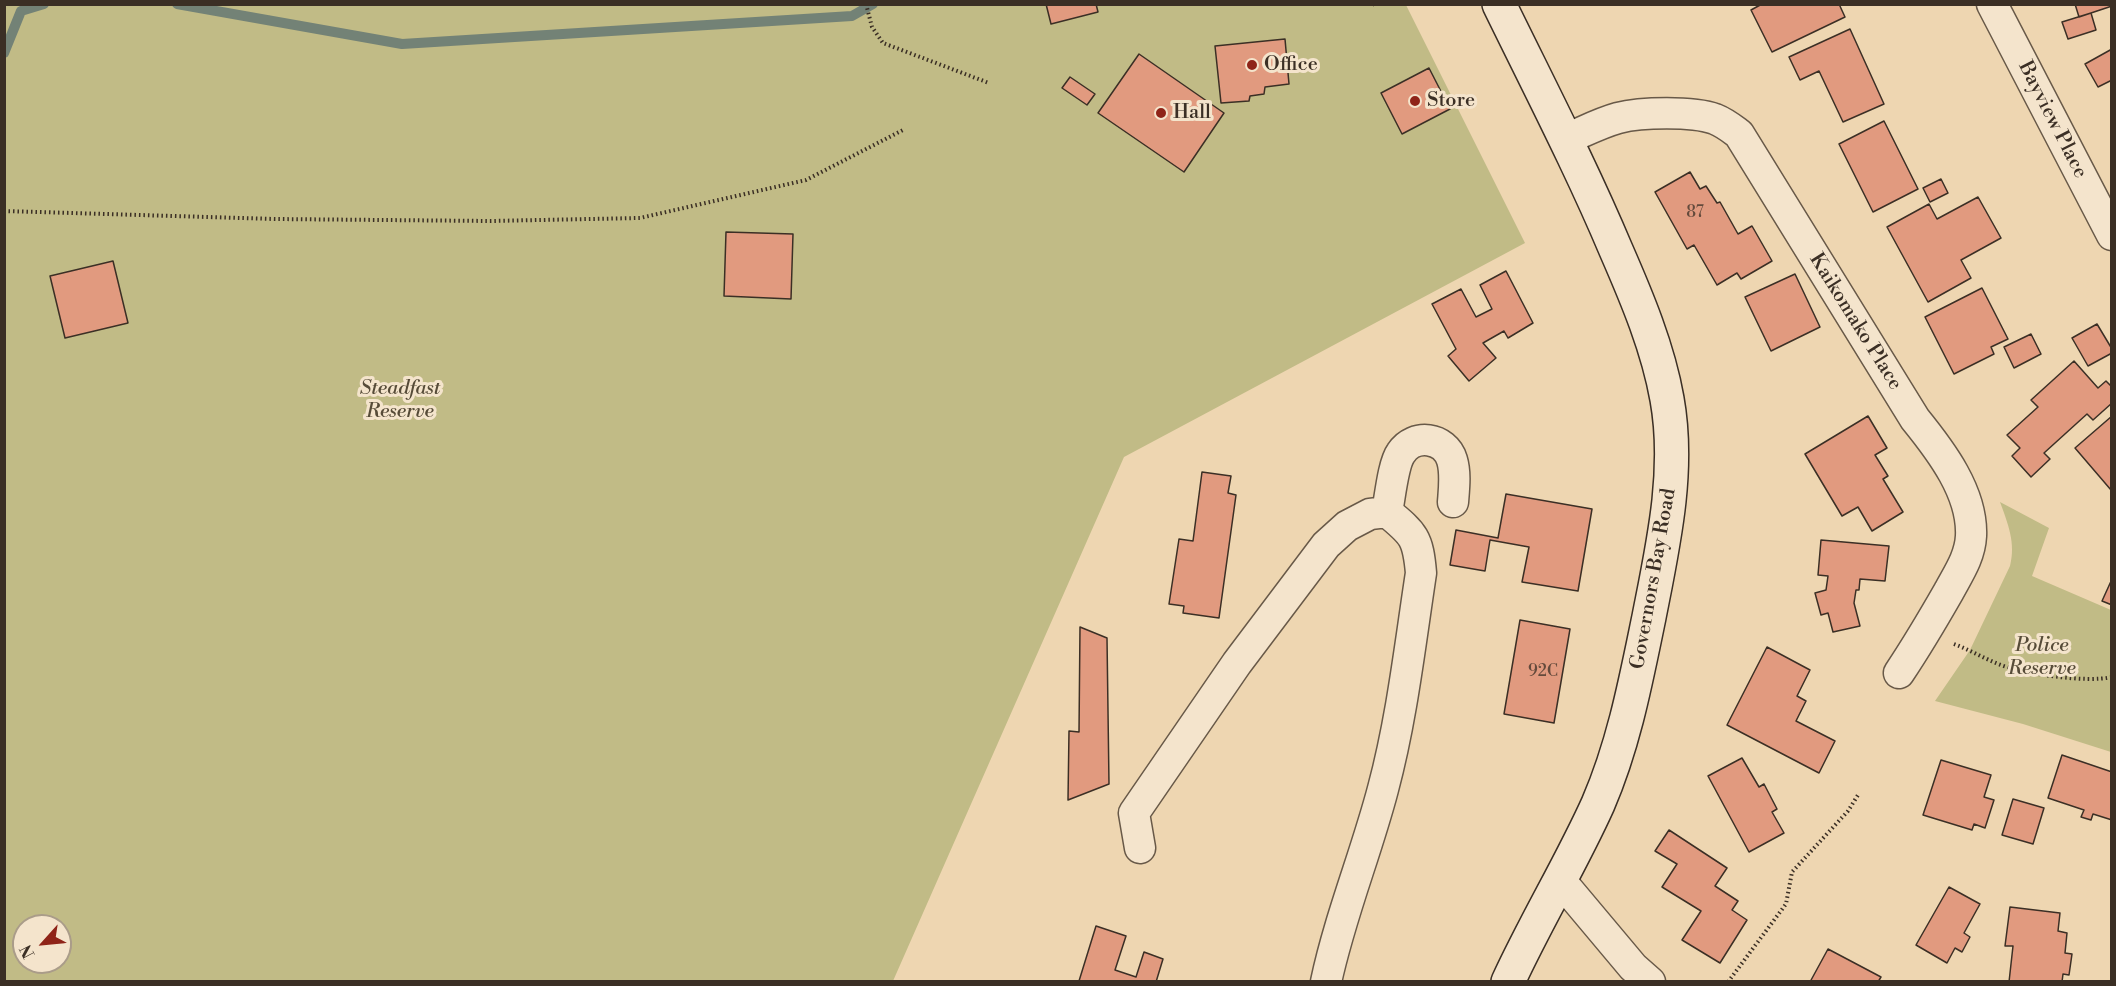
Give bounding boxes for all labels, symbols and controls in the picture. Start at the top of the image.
place label: Office [1264,53,1318,77]
street label: Bayview Place [2012,57,2092,183]
marker: Office [1245,58,1259,72]
place label: Store [1427,89,1475,113]
marker: Store [1408,94,1422,108]
place label: Hall [1173,101,1211,125]
marker: Hall [1154,106,1168,120]
house number: 87 [1686,203,1704,223]
street label: Kaikomako Place [1803,249,1907,395]
park label: Steadfast Reserve [360,377,440,424]
street label: Governors Bay Road [1626,487,1682,671]
park label: Police Reserve [2008,634,2076,681]
house number: 92C [1528,662,1558,682]
north arrow [12,914,72,974]
text: N [16,941,40,961]

